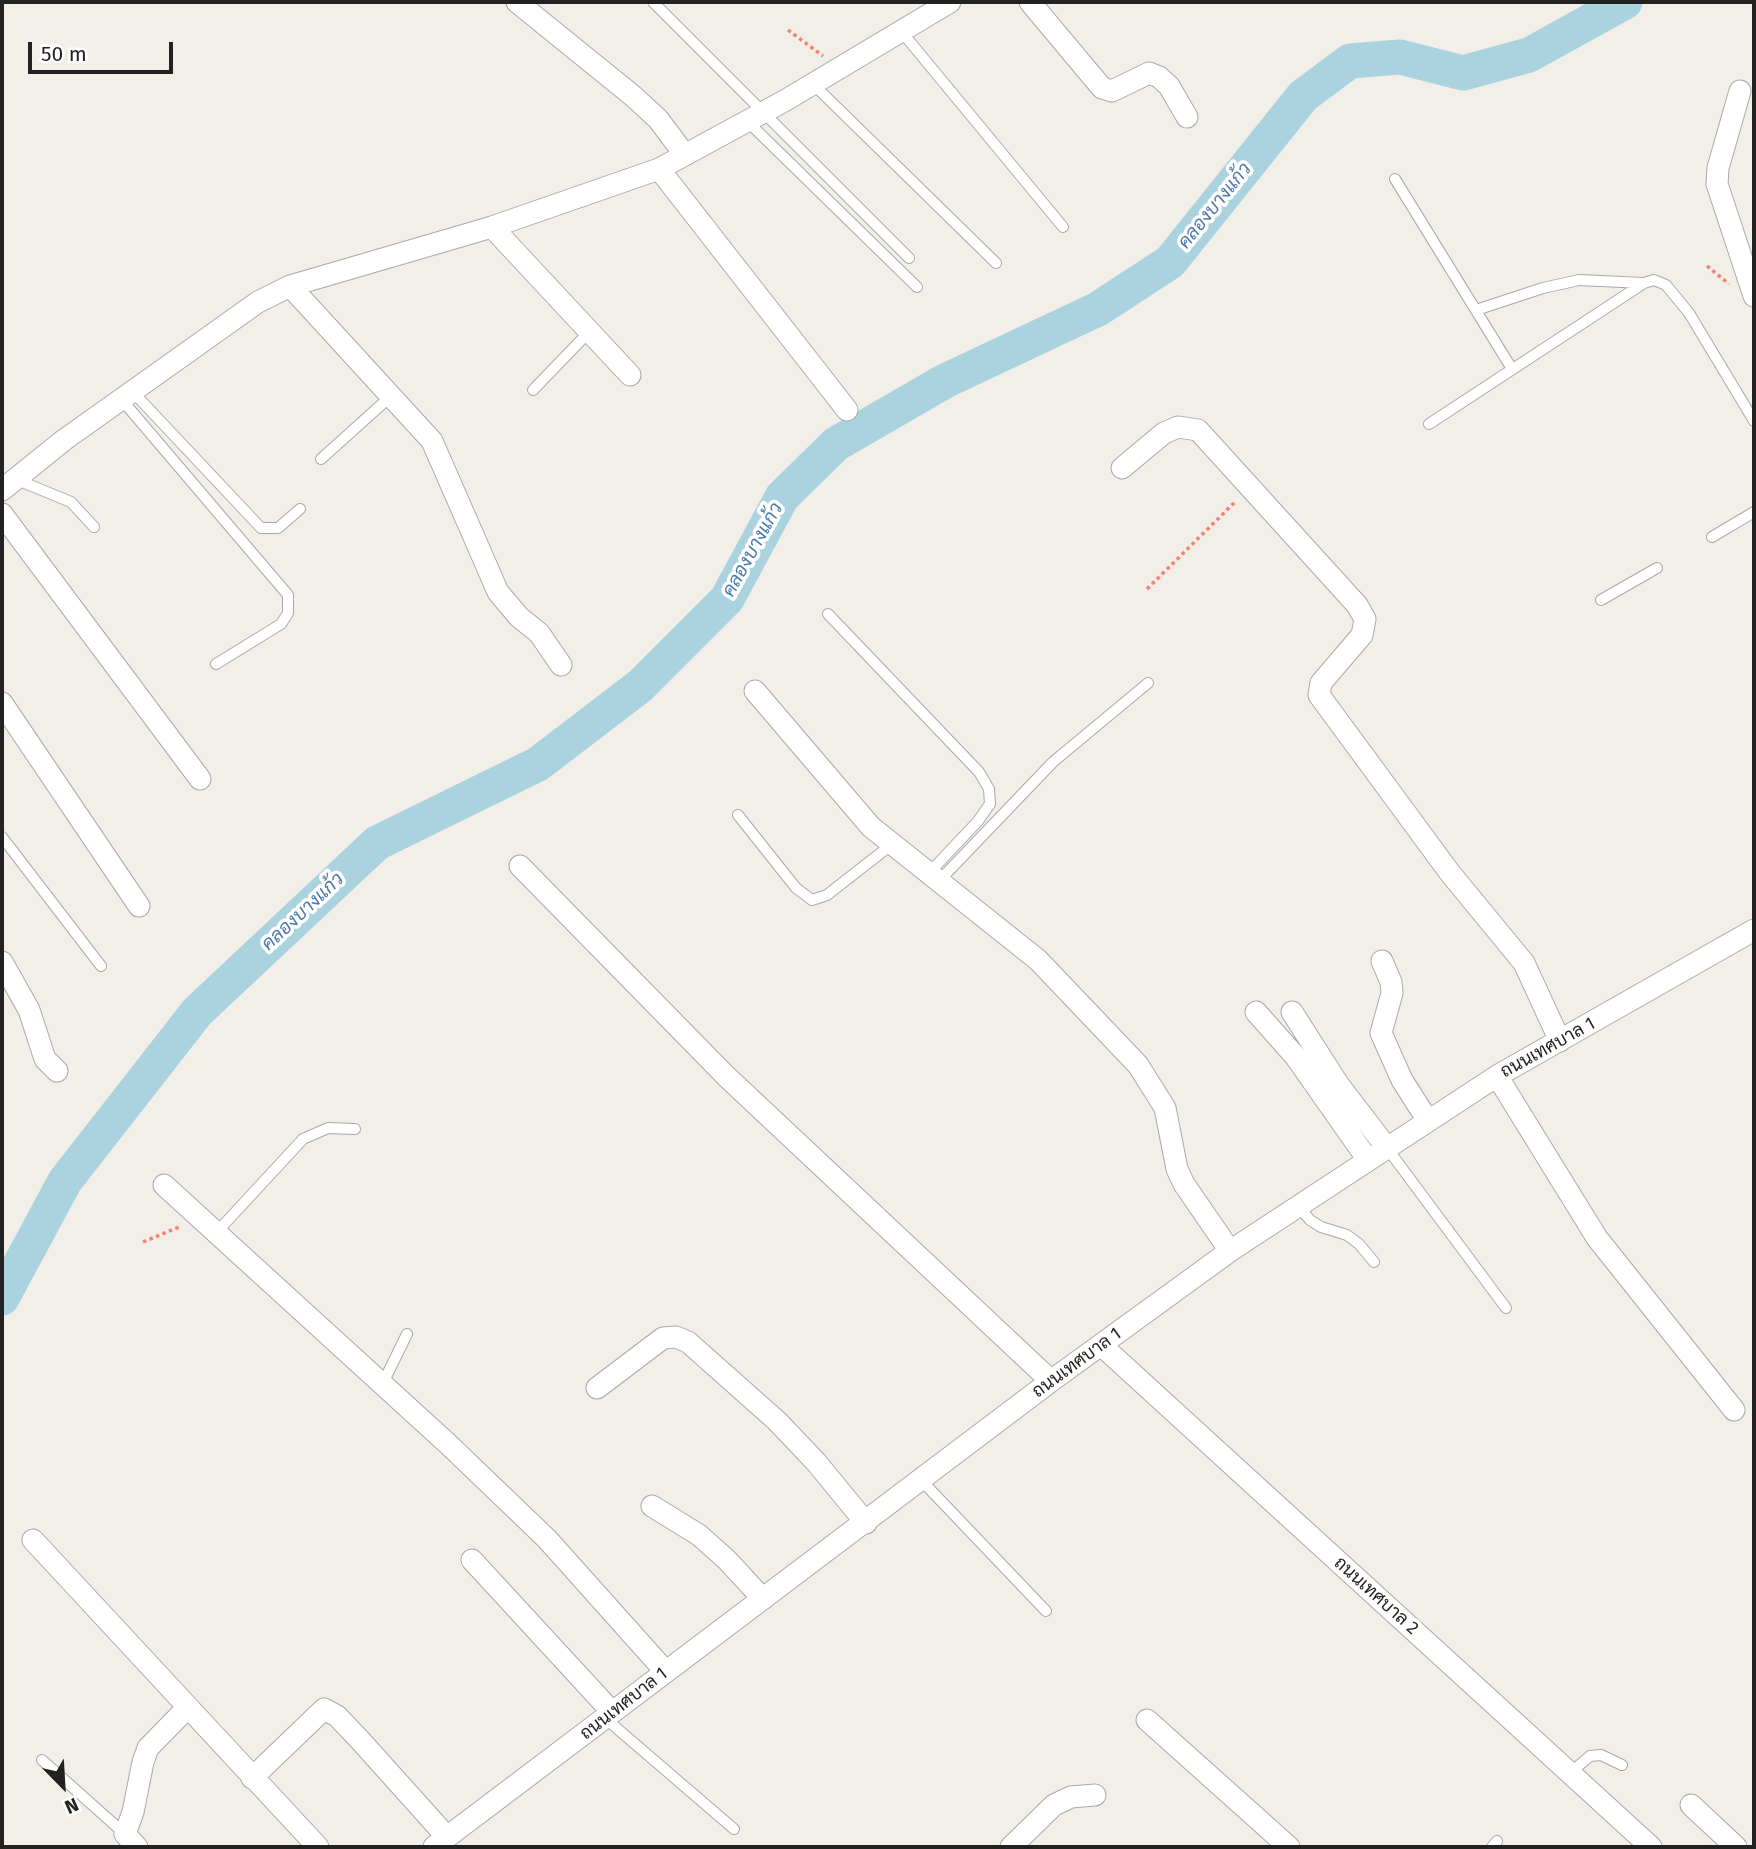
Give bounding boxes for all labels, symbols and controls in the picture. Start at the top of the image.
scale bar [32,28,177,72]
text: 50 m [41,41,87,67]
water label: คลองบางแก้ว [1173,158,1257,254]
water label: คลองบางแก้ว [718,499,788,601]
water label: คลองบางแก้ว [257,868,349,956]
street label: ถนนเทศบาล 1 [1497,1013,1599,1083]
street label: ถนนเทศบาล 1 [1028,1323,1126,1403]
street label: ถนนเทศบาล 2 [1329,1552,1423,1640]
street label: ถนนเทศบาล 1 [576,1663,672,1745]
north arrow [28,1751,98,1821]
text: N [61,1793,82,1819]

